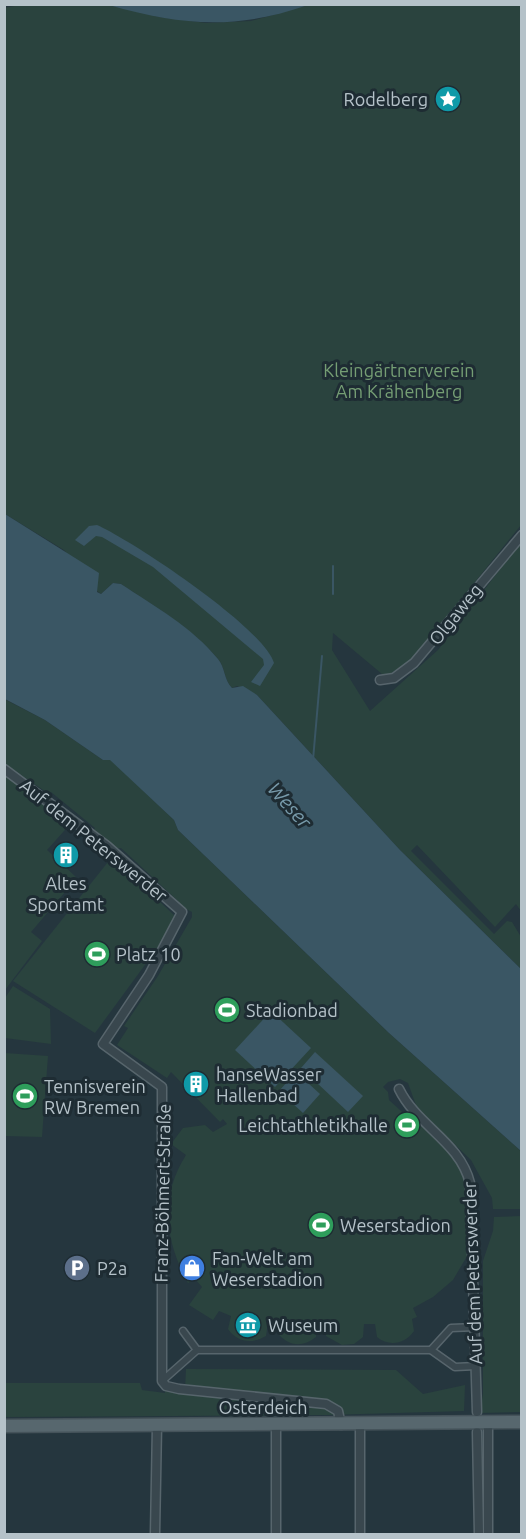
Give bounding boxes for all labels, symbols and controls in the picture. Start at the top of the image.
place icon: Rodelberg [433,84,463,114]
place label: Rodelberg [343,89,428,109]
park label: Kleingärtnerverein Am Krähenberg [323,360,475,401]
street label: Olgaweg [424,580,486,648]
street label: Auf dem Peterswerder [17,775,172,905]
water label: Weser [263,777,317,834]
building icon: Altes Sportamt [51,840,81,870]
place label: Altes Sportamt [28,873,104,914]
sports icon: Platz 10 [82,939,112,969]
place label: Platz 10 [116,944,181,964]
sports icon: Stadionbad [212,995,242,1025]
place label: Stadionbad [246,1000,338,1020]
place label: hanseWasser Hallenbad [216,1064,322,1105]
building icon: hanseWasser Hallenbad [181,1069,211,1099]
place label: Tennisverein RW Bremen [44,1076,146,1117]
sports icon: Tennisverein RW Bremen [10,1081,40,1111]
street label: Franz-Böhmert-Straße [150,1104,174,1282]
sports icon: Leichtathletikhalle [392,1110,422,1140]
place label: Leichtathletikhalle [238,1115,388,1135]
street label: Auf dem Peterswerder [459,1181,485,1365]
sports icon: Weserstadion [306,1210,336,1240]
place label: Weserstadion [340,1215,451,1235]
place label: Fan-Welt am Weserstadion [212,1248,323,1289]
parking icon: P2a [62,1253,92,1283]
shop icon: Fan-Welt am Weserstadion [177,1253,207,1283]
place label: P2a [97,1258,127,1278]
museum icon: Wuseum [233,1310,263,1340]
place label: Wuseum [268,1315,338,1335]
street label: Osterdeich [218,1397,308,1417]

